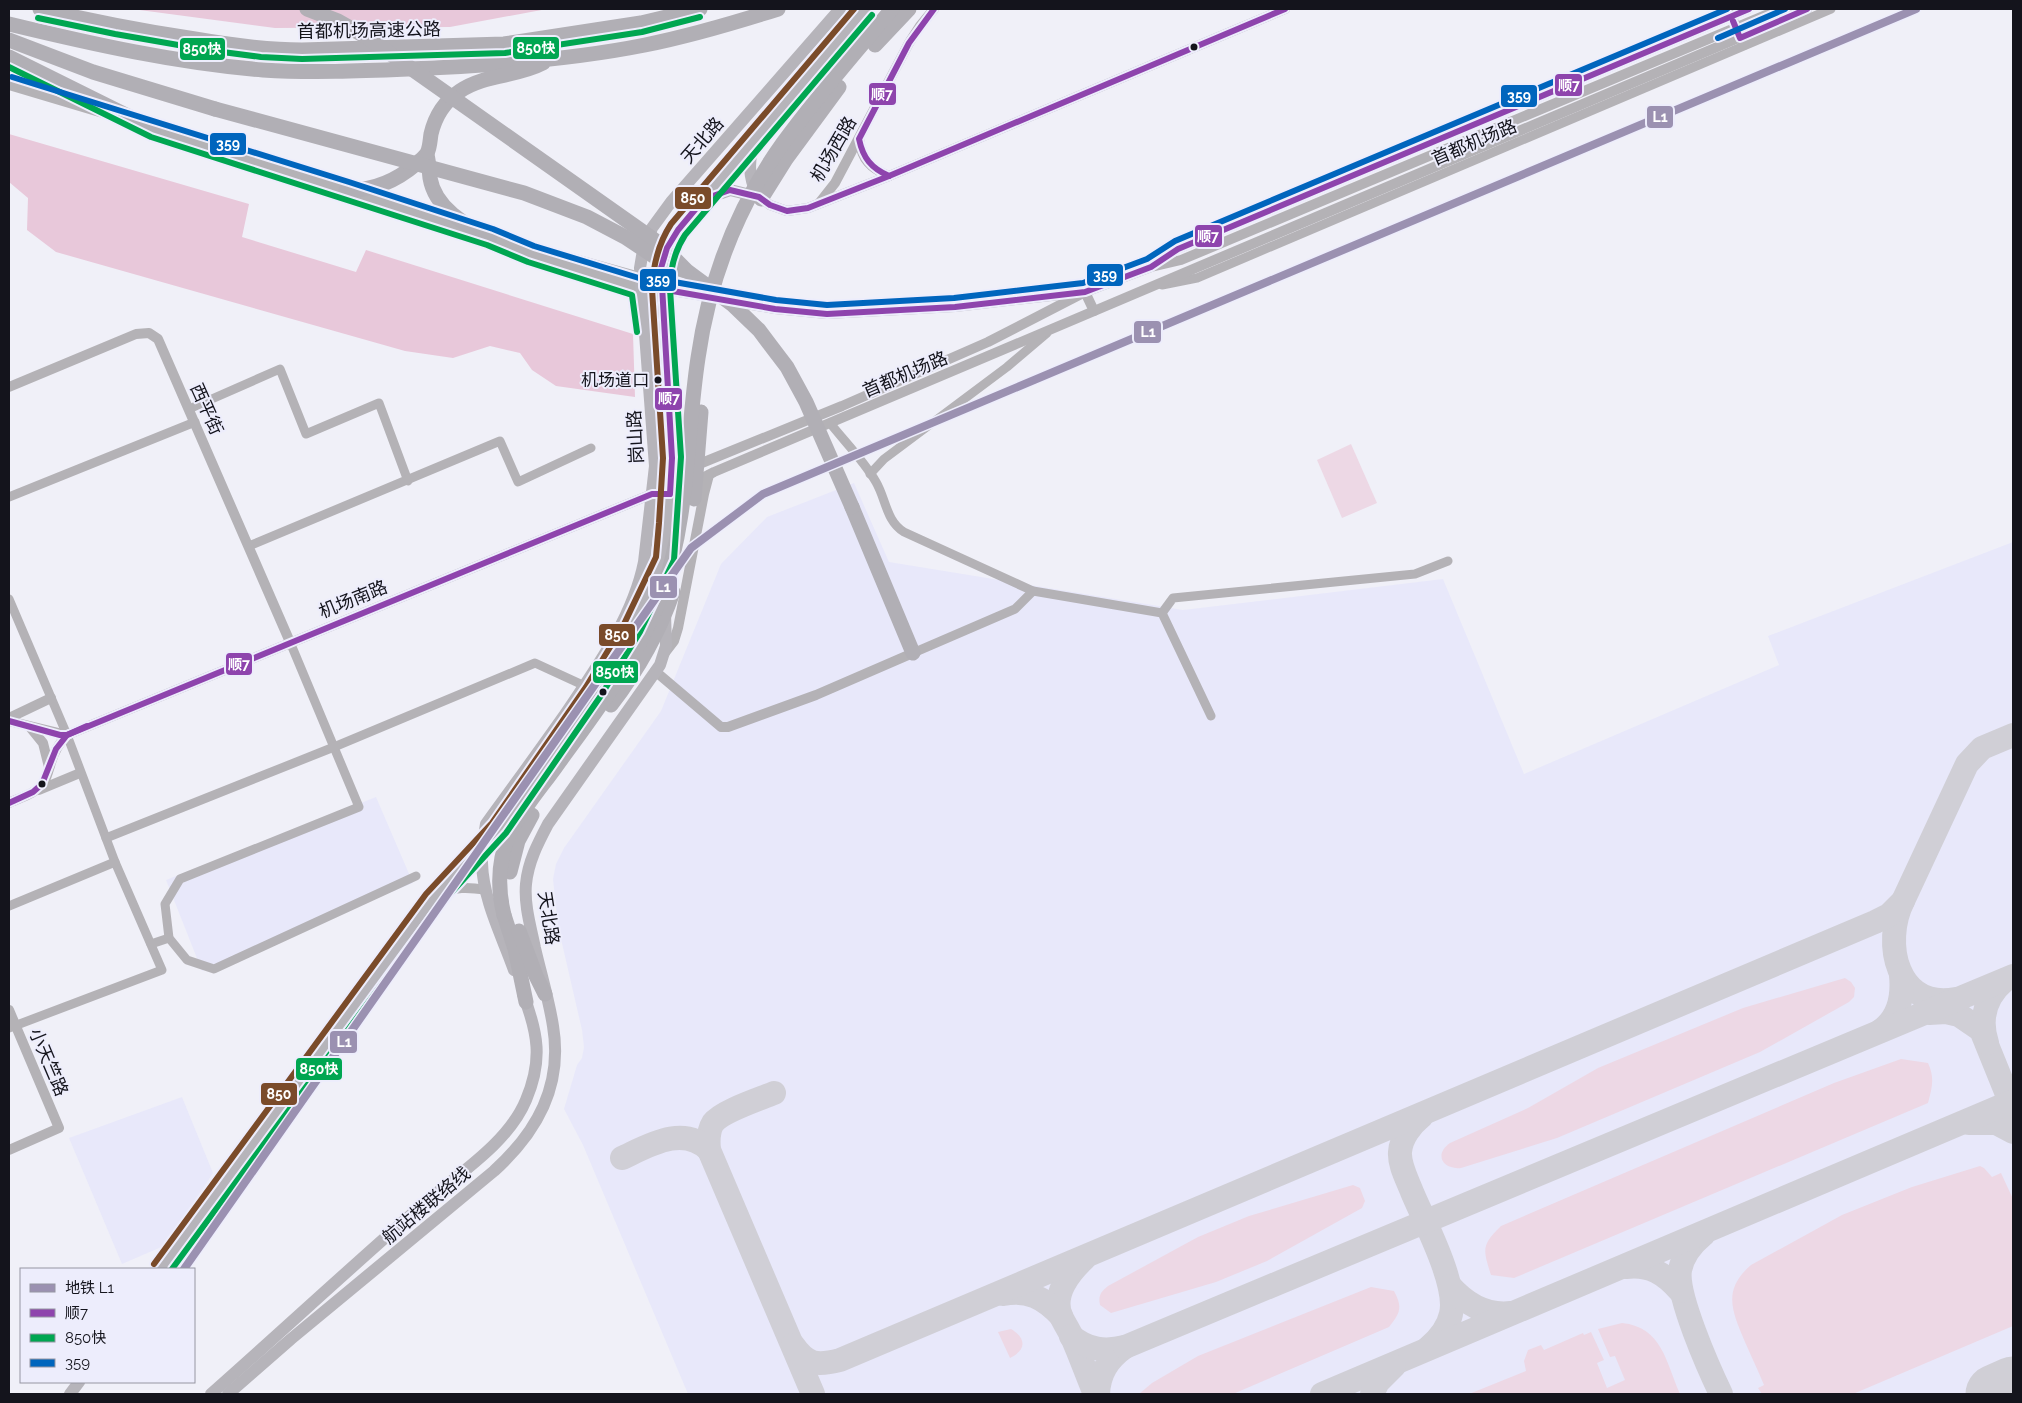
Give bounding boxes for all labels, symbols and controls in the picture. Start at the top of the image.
street label: 首都机场高速公路 [297,18,441,42]
line badge: 850快 [512,36,560,60]
line badge: 850快 [179,37,226,61]
text: 850快 [517,40,555,56]
text: 850快 [183,41,221,57]
unlabelled marker [1189,42,1199,52]
line badge: 顺7 [1554,73,1583,97]
text: 顺7 [1558,77,1580,93]
line badge: 顺7 [868,82,897,106]
line badge: 359 [1500,84,1538,108]
text: 顺7 [871,86,893,102]
text: 359 [1507,88,1531,104]
line badge: L1 [1646,105,1674,129]
text: L1 [1652,109,1668,125]
street label: 天北路 [676,113,728,167]
street label: 机场西路 [806,113,860,185]
street label: 首都机场路 [1428,115,1520,169]
line badge: 359 [209,132,247,156]
text: 359 [216,136,240,152]
line badge: 850 [674,186,712,210]
text: 850 [681,190,705,206]
line badge: 顺7 [1194,224,1223,248]
text: 顺7 [1197,228,1219,244]
line badge: 359 [1086,263,1124,287]
text: 359 [1093,267,1117,283]
line badge: 359 [639,268,677,292]
text: 359 [646,272,670,288]
line badge: L1 [1133,320,1162,344]
text: L1 [1140,324,1156,340]
street label: 首都机场路 [859,347,951,401]
place label: 机场道口 [581,370,649,390]
marker: 机场道口 [653,375,663,385]
street label: 西平街 [186,380,228,438]
line badge: 顺7 [654,387,683,411]
text: 顺7 [658,390,680,406]
street label: 岗山路 [623,409,647,465]
line badge: L1 [649,575,678,599]
street label: 机场南路 [316,576,390,622]
text: L1 [655,579,671,595]
line badge: 850 [598,623,636,647]
text: 850 [605,627,629,643]
line badge: 顺7 [225,652,253,676]
text: 顺7 [228,656,250,672]
line badge: 850快 [592,660,639,684]
text: 850快 [596,664,634,680]
unlabelled marker [598,687,608,697]
unlabelled marker [37,779,47,789]
street label: 天北路 [534,890,564,946]
street label: 小天竺路 [25,1025,73,1099]
line badge: L1 [329,1030,358,1054]
text: L1 [336,1034,352,1050]
line badge: 850快 [295,1057,343,1081]
text: 850快 [300,1061,338,1077]
line badge: 850 [260,1082,298,1106]
text: 850 [267,1086,291,1102]
street label: 航站楼联络线 [378,1162,474,1248]
legend [20,1268,195,1383]
text: 地铁 L1 [65,1279,115,1297]
text: 顺7 [65,1304,88,1322]
text: 850快 [65,1329,106,1347]
text: 359 [65,1354,90,1372]

